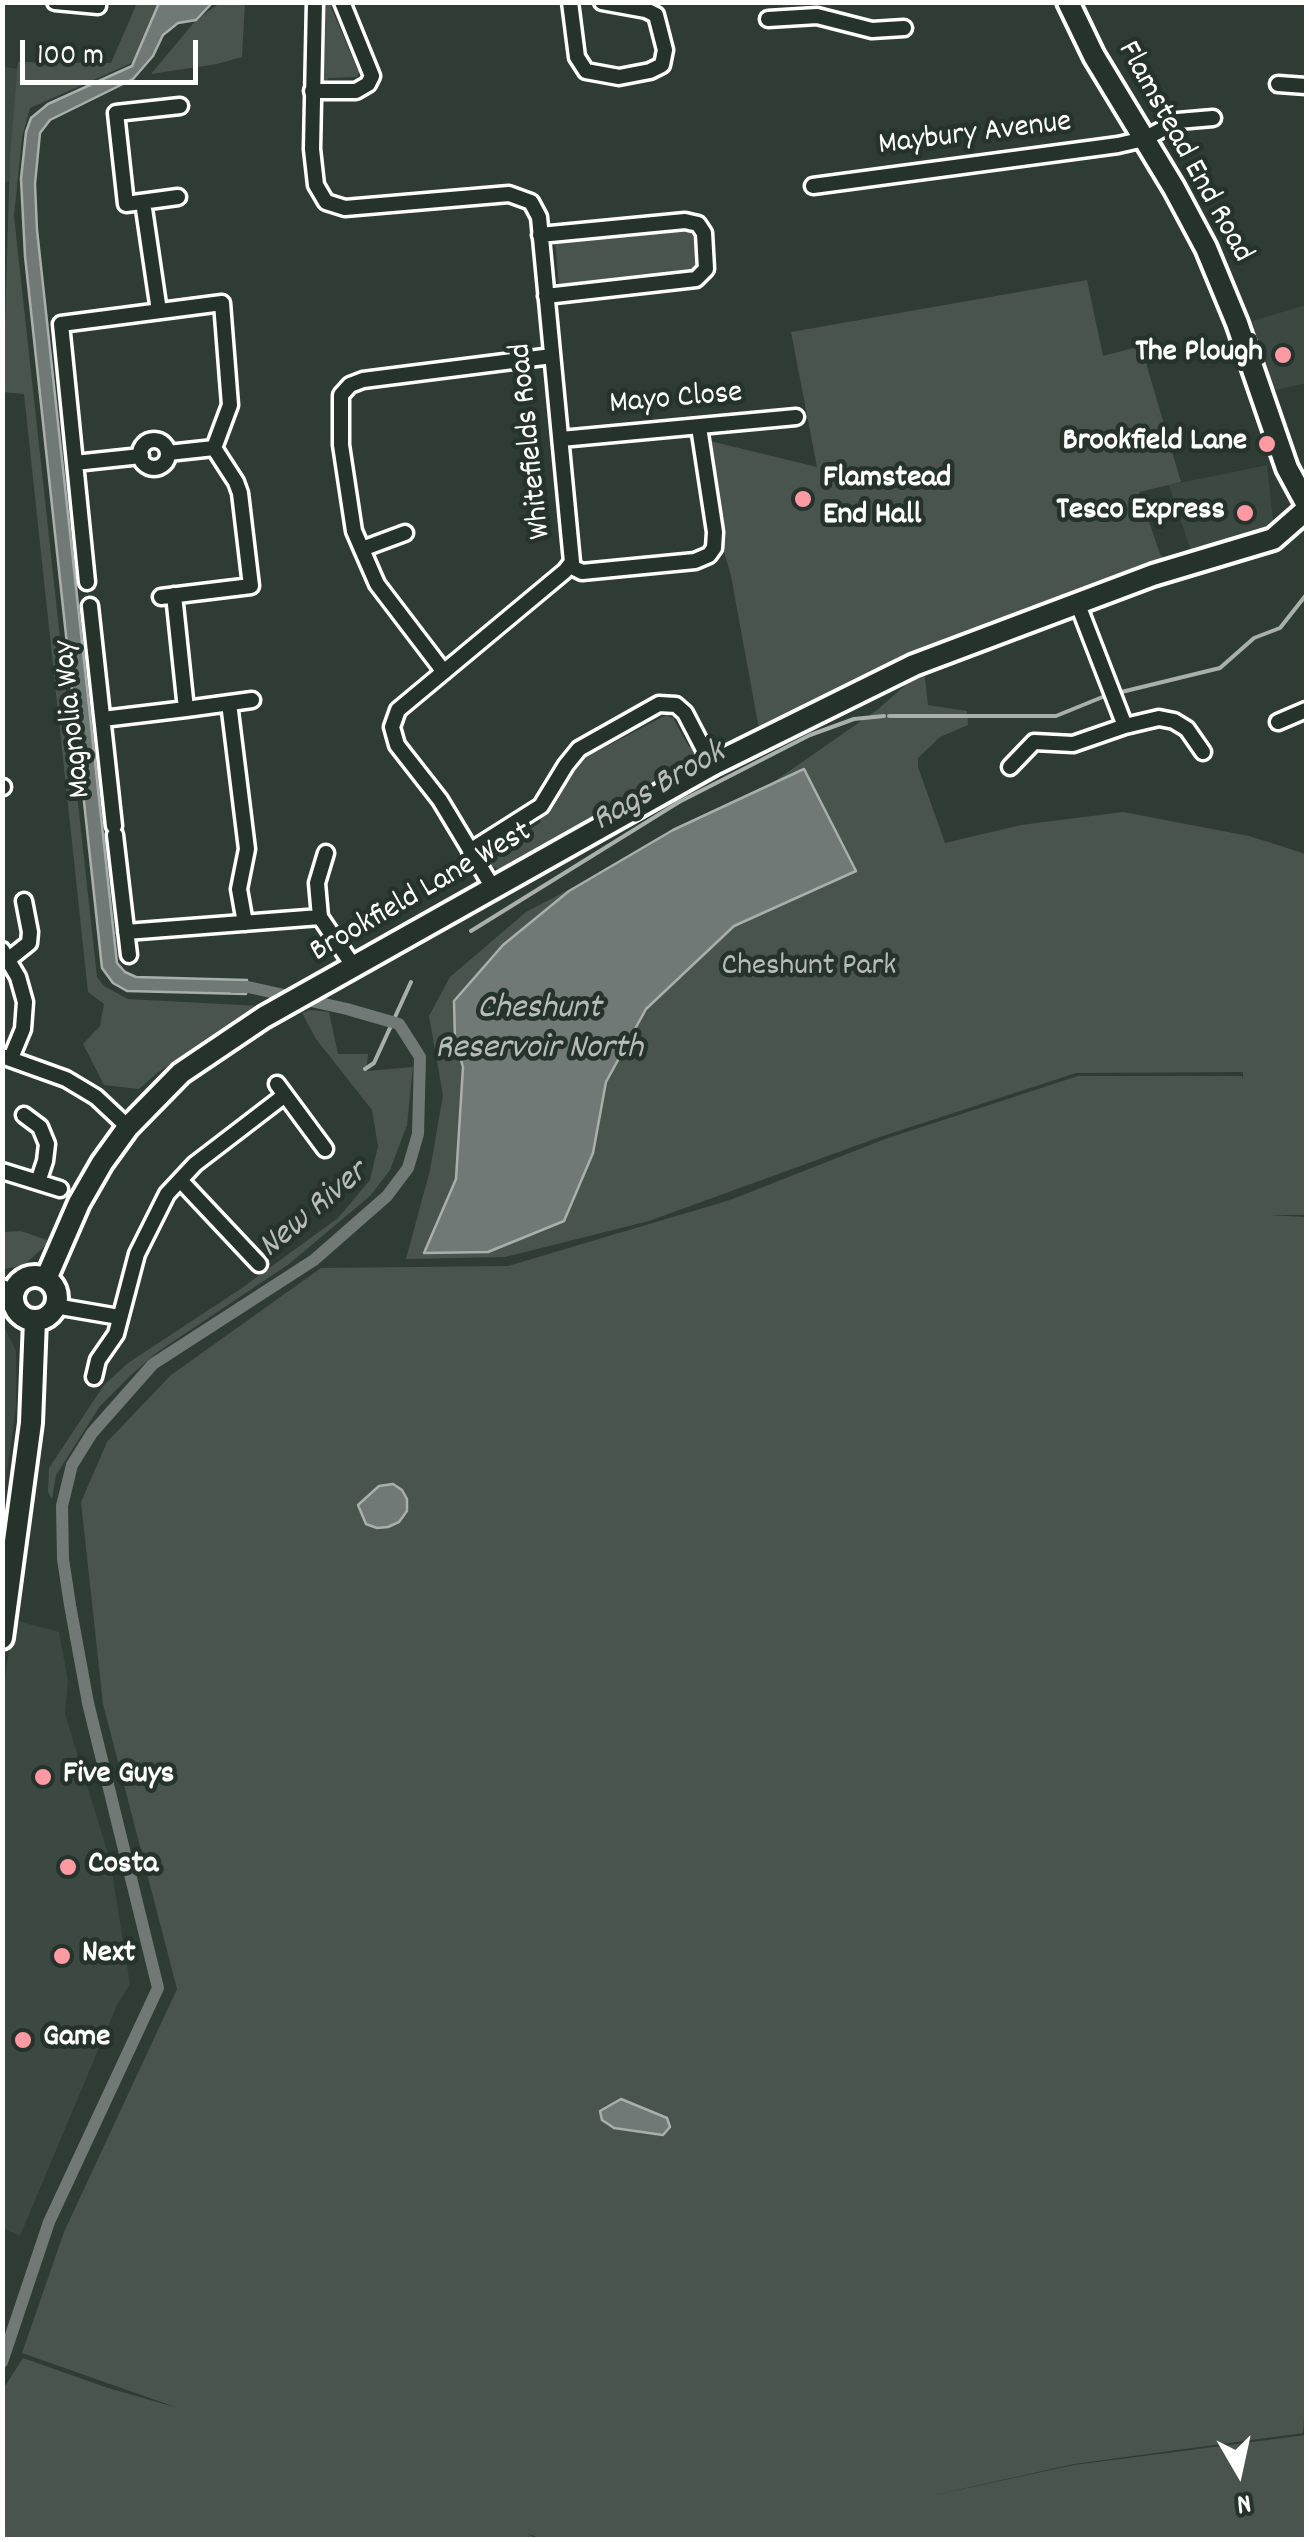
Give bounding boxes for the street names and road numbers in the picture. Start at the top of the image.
street label: Flamstead End Road [1106,36,1260,270]
street label: Maybury Avenue [876,105,1074,167]
street label: Whitefields Road [504,341,562,541]
street label: Mayo Close [608,376,744,426]
street label: Magnolia Way [48,638,102,800]
street label: Brookfield Lane West [304,815,540,973]

